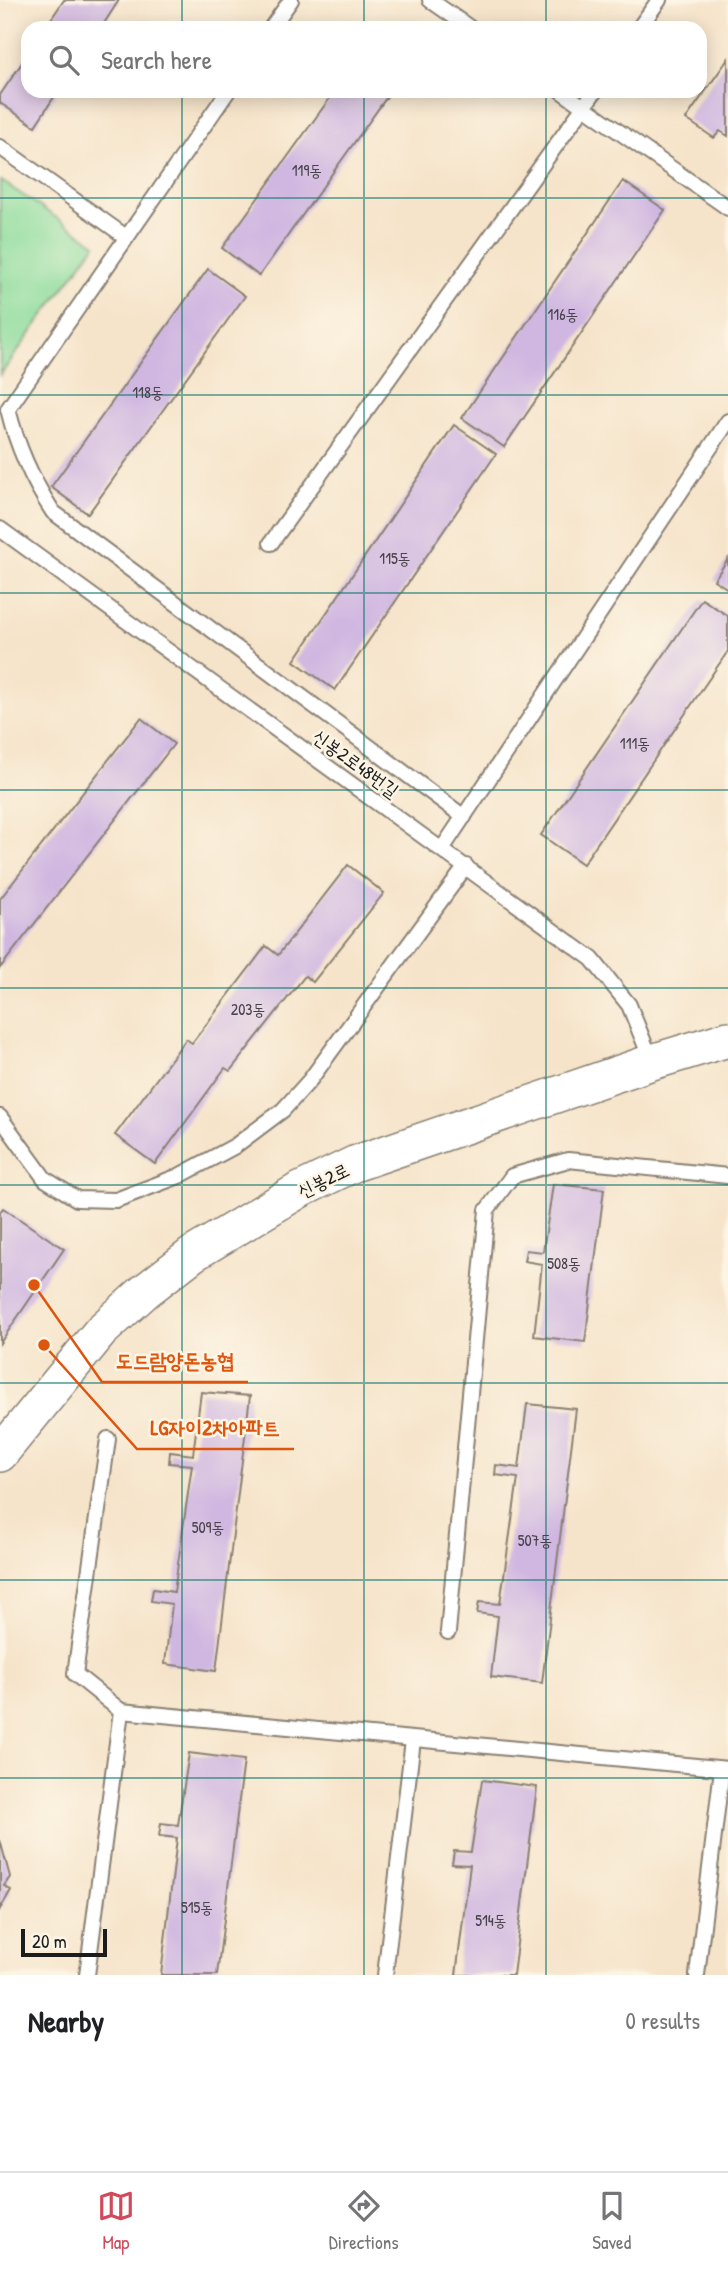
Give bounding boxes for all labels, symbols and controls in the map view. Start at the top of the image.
search box [21,21,707,98]
icon: search [45,41,83,79]
text: Search here [101,42,212,77]
house number: 119동 [292,159,322,181]
house number: 116동 [548,303,578,325]
house number: 118동 [132,381,164,403]
house number: 115동 [379,547,411,569]
street label: 신봉2로48번길 [308,723,404,803]
house number: 111동 [620,732,650,754]
house number: 203동 [231,998,265,1020]
street label: 신봉2로 [293,1156,353,1204]
house number: 508동 [547,1252,581,1274]
callout: 도드람양돈농협 [102,1340,248,1382]
text: 도드람양돈농협 [116,1346,234,1375]
callout: LG자이2차아파트 [137,1407,294,1449]
text: LG자이2차아파트 [150,1413,280,1442]
house number: 509동 [192,1516,224,1538]
house number: 507동 [518,1529,552,1551]
house number: 515동 [181,1896,213,1918]
house number: 514동 [475,1909,507,1931]
scale bar [21,1926,107,1958]
text: 20 m [32,1928,67,1954]
text: Nearby [28,2001,104,2041]
text: 0 results [625,2005,700,2036]
tab: Map [97,2187,135,2255]
tab: Directions [329,2187,399,2255]
tab: Saved [592,2187,631,2255]

